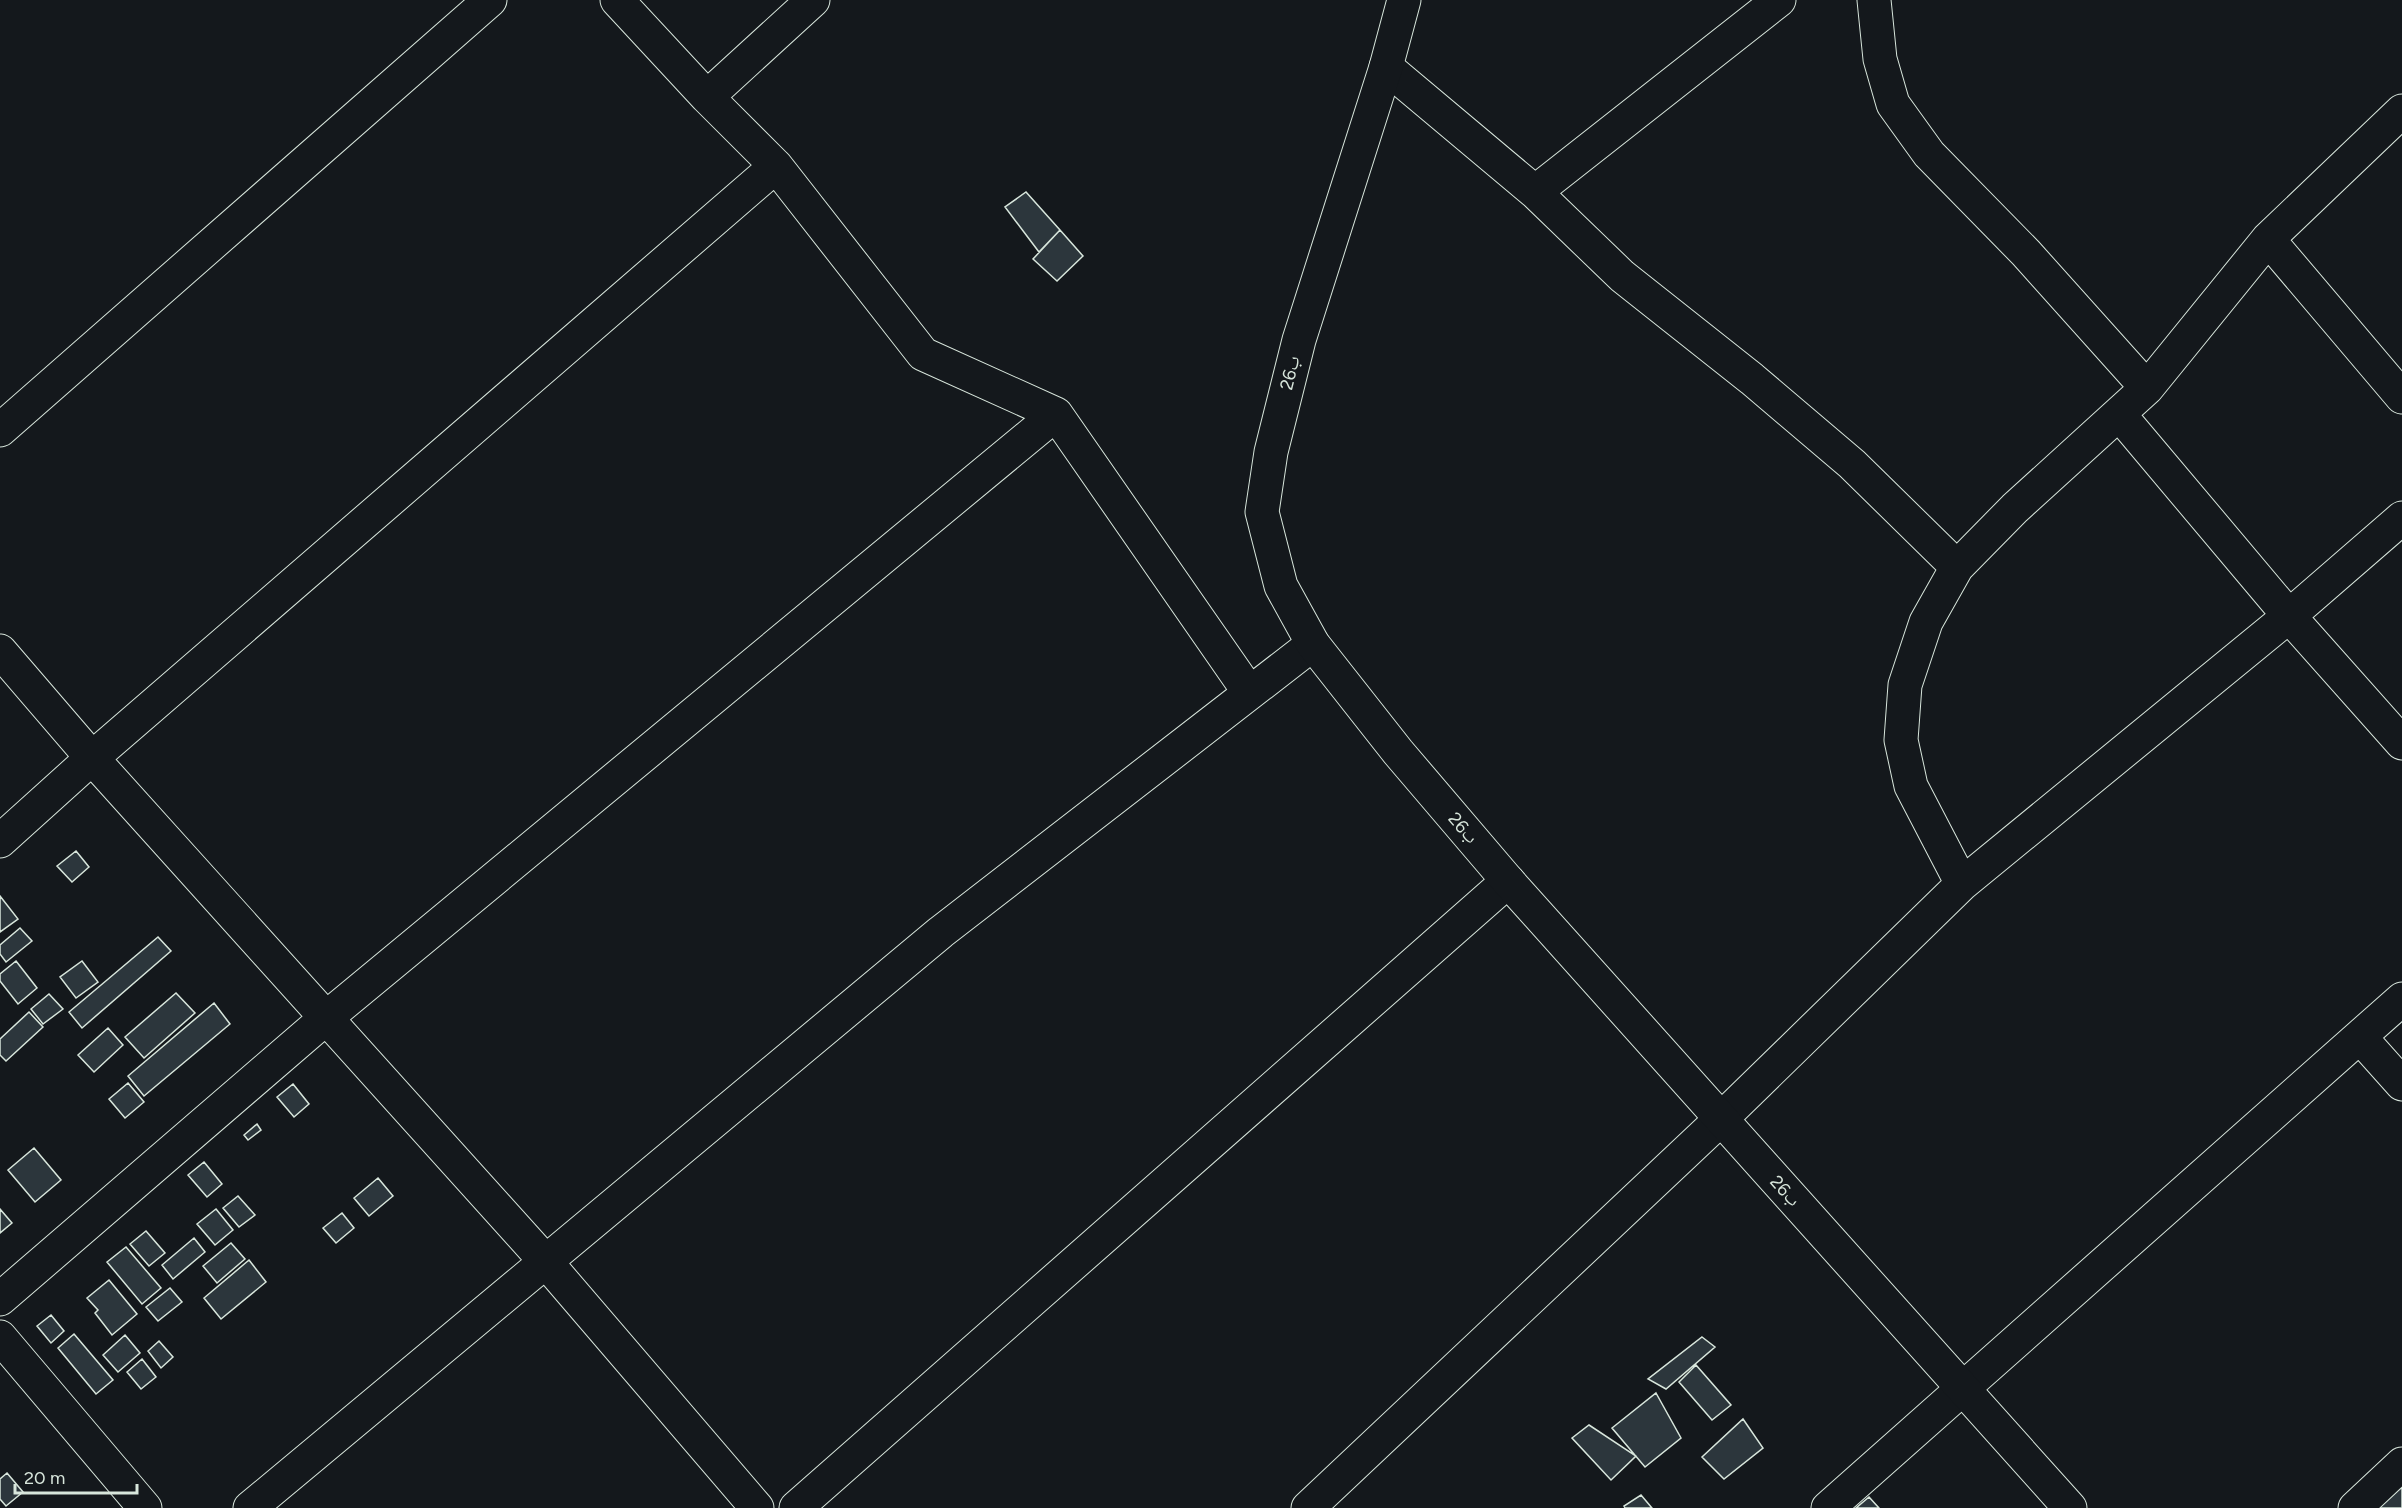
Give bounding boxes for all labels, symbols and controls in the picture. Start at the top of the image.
street label: 26ب [1275,354,1305,392]
street label: 26ب [1443,808,1483,848]
street label: 26ب [1765,1171,1805,1211]
scale bar [15,1457,136,1495]
text: 20 m [24,1467,65,1489]

